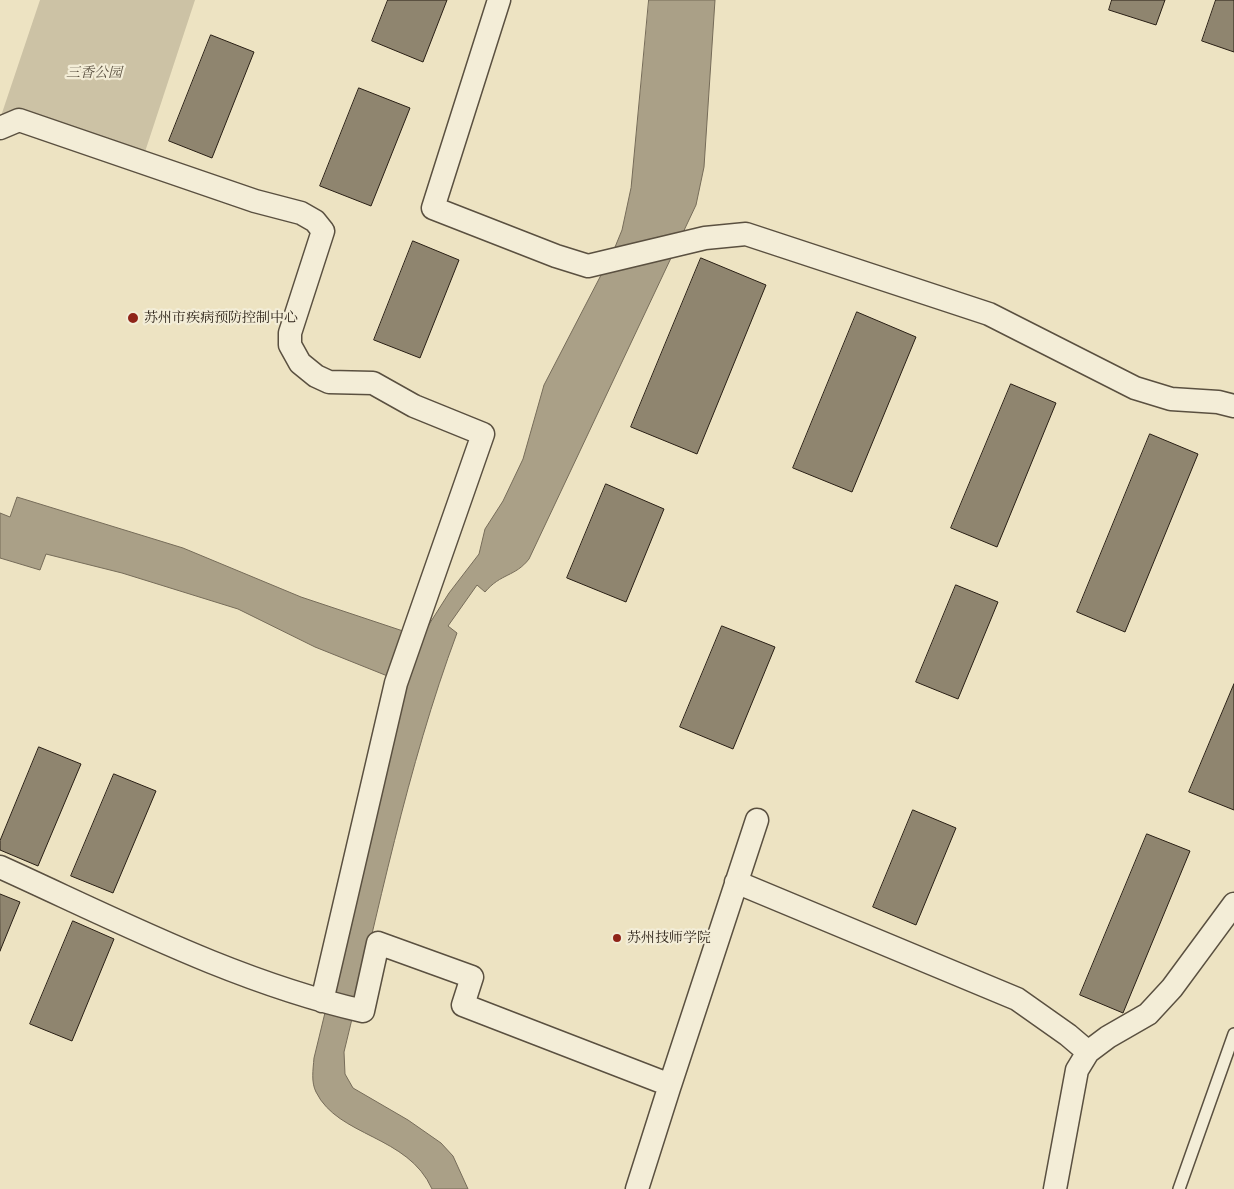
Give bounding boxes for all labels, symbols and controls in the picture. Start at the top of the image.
park label: 三香公园 [66,65,122,81]
place label: 苏州市疾病预防控制中心 [144,310,298,326]
marker: 苏州市疾病预防控制中心 [126,311,140,325]
place label: 苏州技师学院 [627,930,711,946]
marker: 苏州技师学院 [611,932,623,944]

